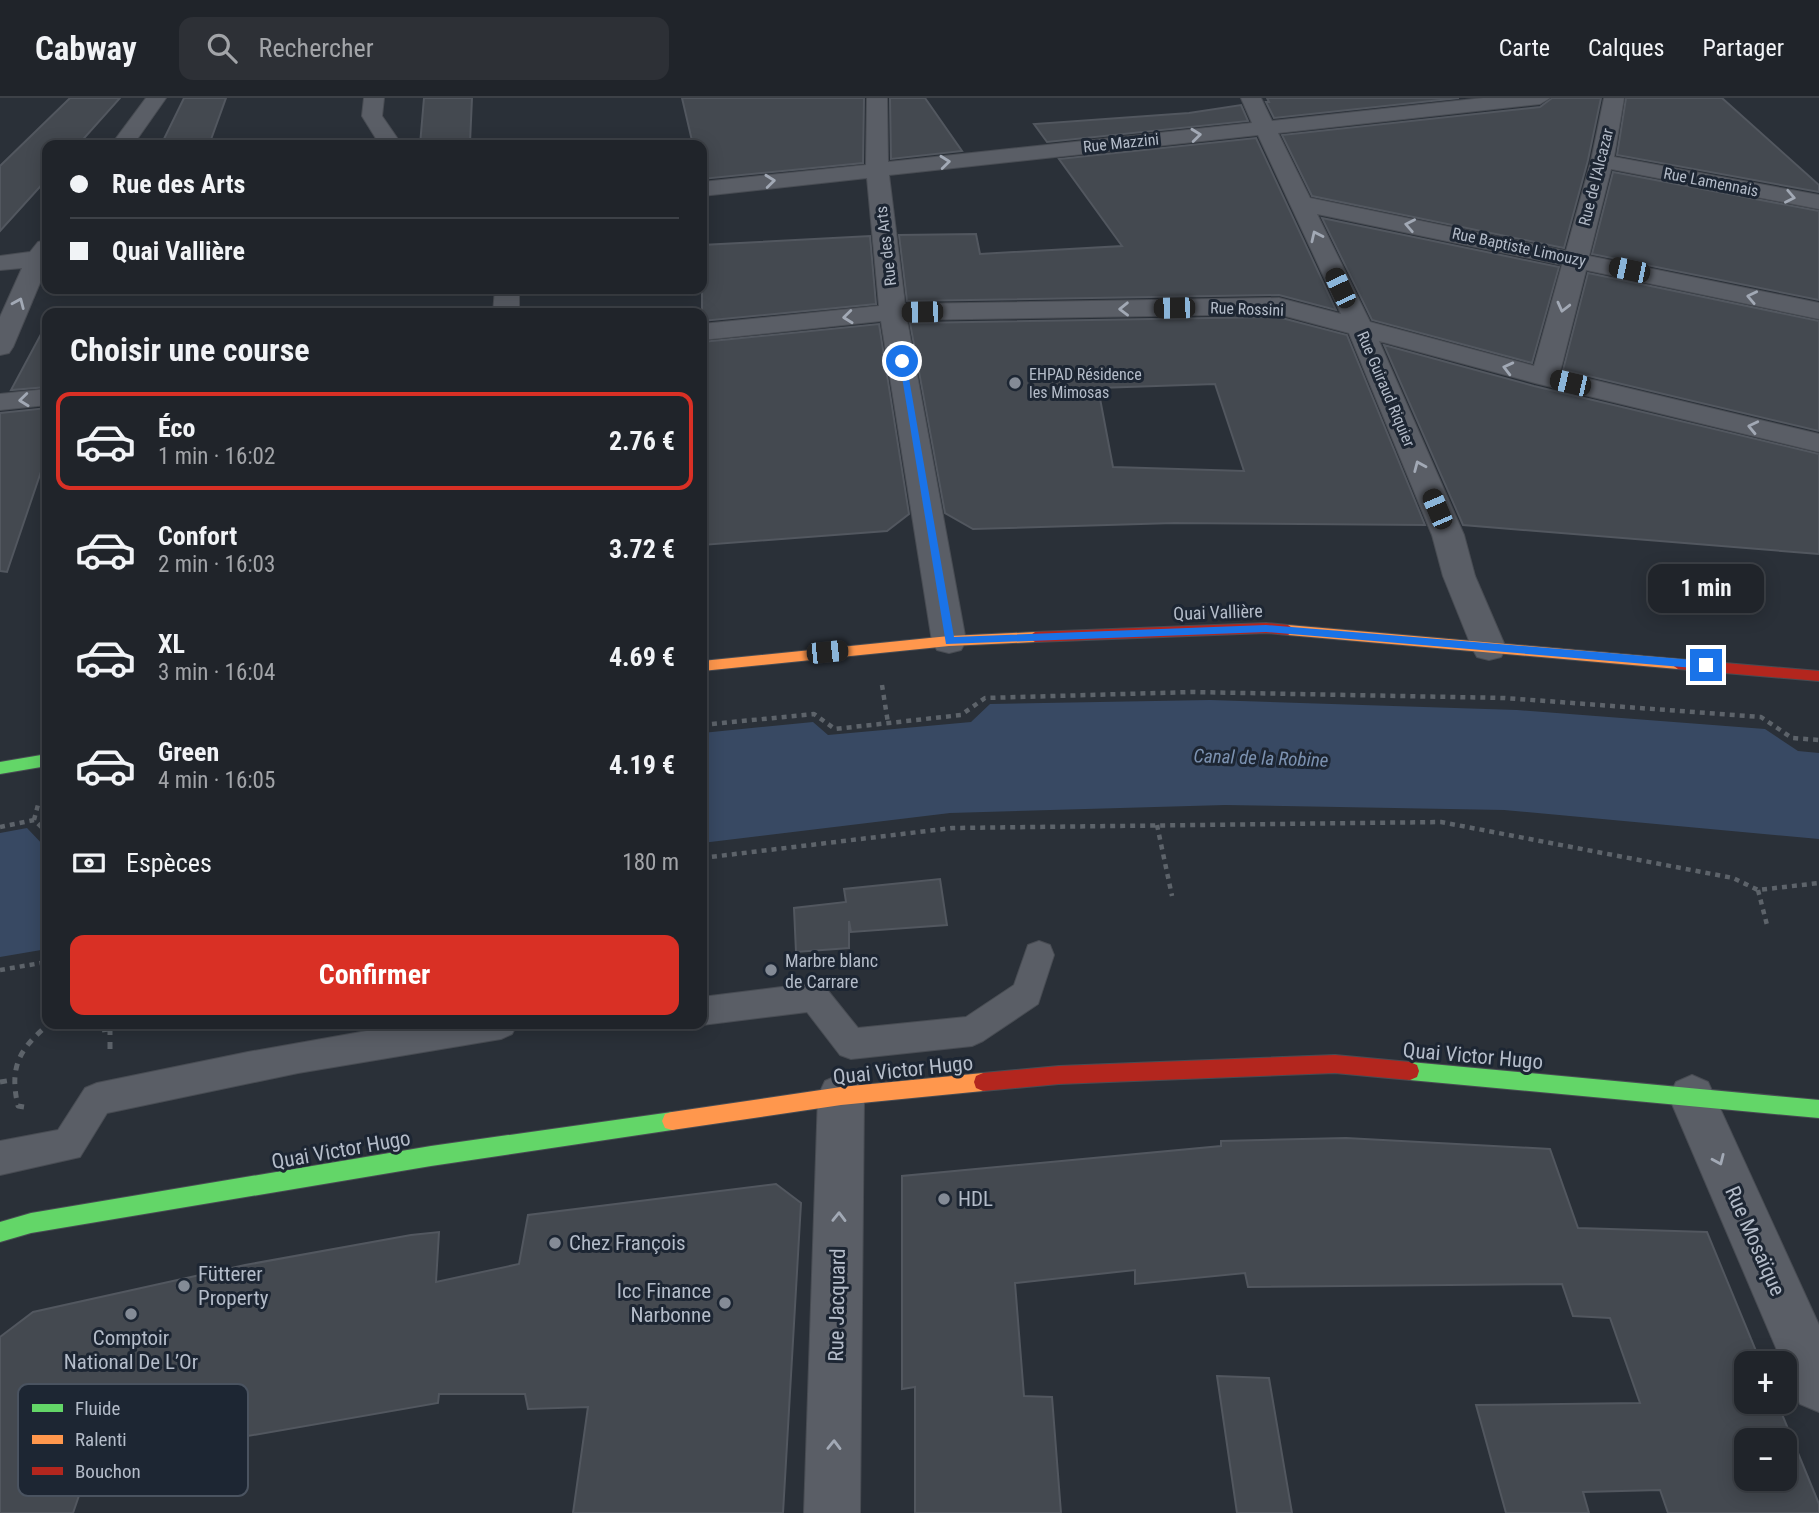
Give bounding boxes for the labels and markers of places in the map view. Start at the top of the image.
place label: EHPAD Résidence les Mimosas [1029,365,1142,402]
marker: EHPAD Résidence les Mimosas [1007,375,1023,391]
place label: Marbre blanc de Carrare [785,950,878,992]
marker: Marbre blanc de Carrare [763,962,779,978]
place label: HDL [958,1187,993,1211]
marker: HDL [936,1191,952,1207]
place label: Chez François [569,1231,686,1255]
marker: Chez François [547,1235,563,1251]
place label: Fütterer Property [198,1262,269,1310]
marker: Fütterer Property [176,1278,192,1294]
place label: Icc Finance Narbonne [617,1279,711,1327]
marker: Icc Finance Narbonne [717,1295,733,1311]
marker: Comptoir National De L’Or [123,1306,139,1322]
place label: Comptoir National De L’Or [64,1326,198,1374]

